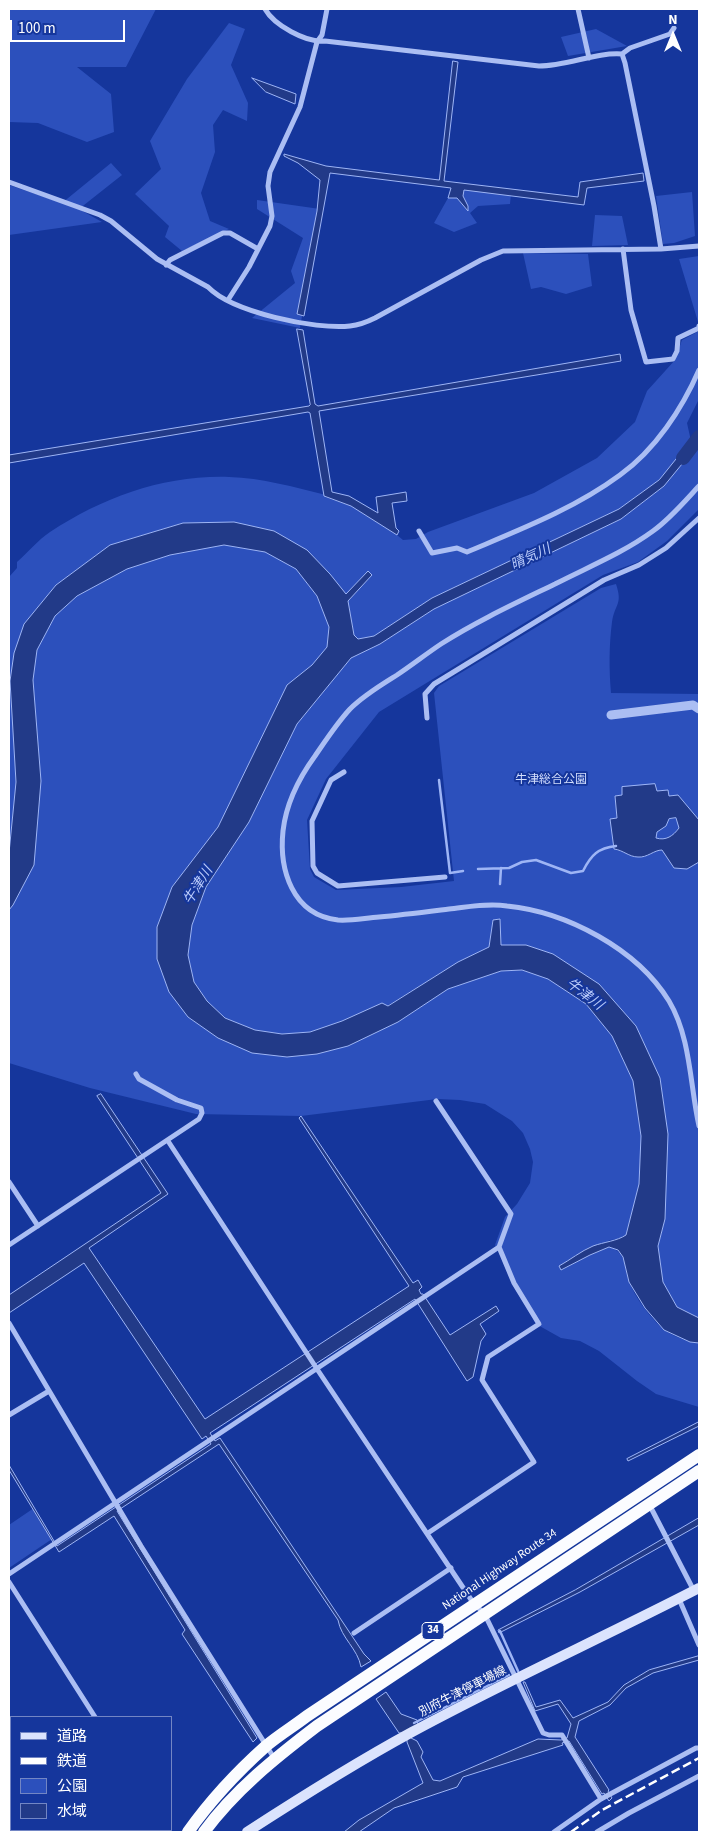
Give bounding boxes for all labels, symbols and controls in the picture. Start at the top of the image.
scale bar [12,10,128,42]
north arrow [648,10,698,60]
text: N [668,10,678,30]
text: 100 m [18,18,56,39]
water label: 晴気川 [508,542,554,574]
park label: 牛津総合公園 [515,773,587,787]
water label: 牛津川 [181,864,217,908]
water label: 牛津川 [562,976,606,1014]
street label: National Highway Route 34 [440,1526,560,1614]
road number: 34 [422,1622,444,1640]
street label: 別府牛津停車場線 [417,1664,509,1720]
legend [10,1716,172,1831]
text: 道路 [57,1726,87,1747]
text: 鉄道 [57,1751,87,1772]
text: 公園 [57,1776,87,1797]
text: 水域 [57,1801,87,1822]

